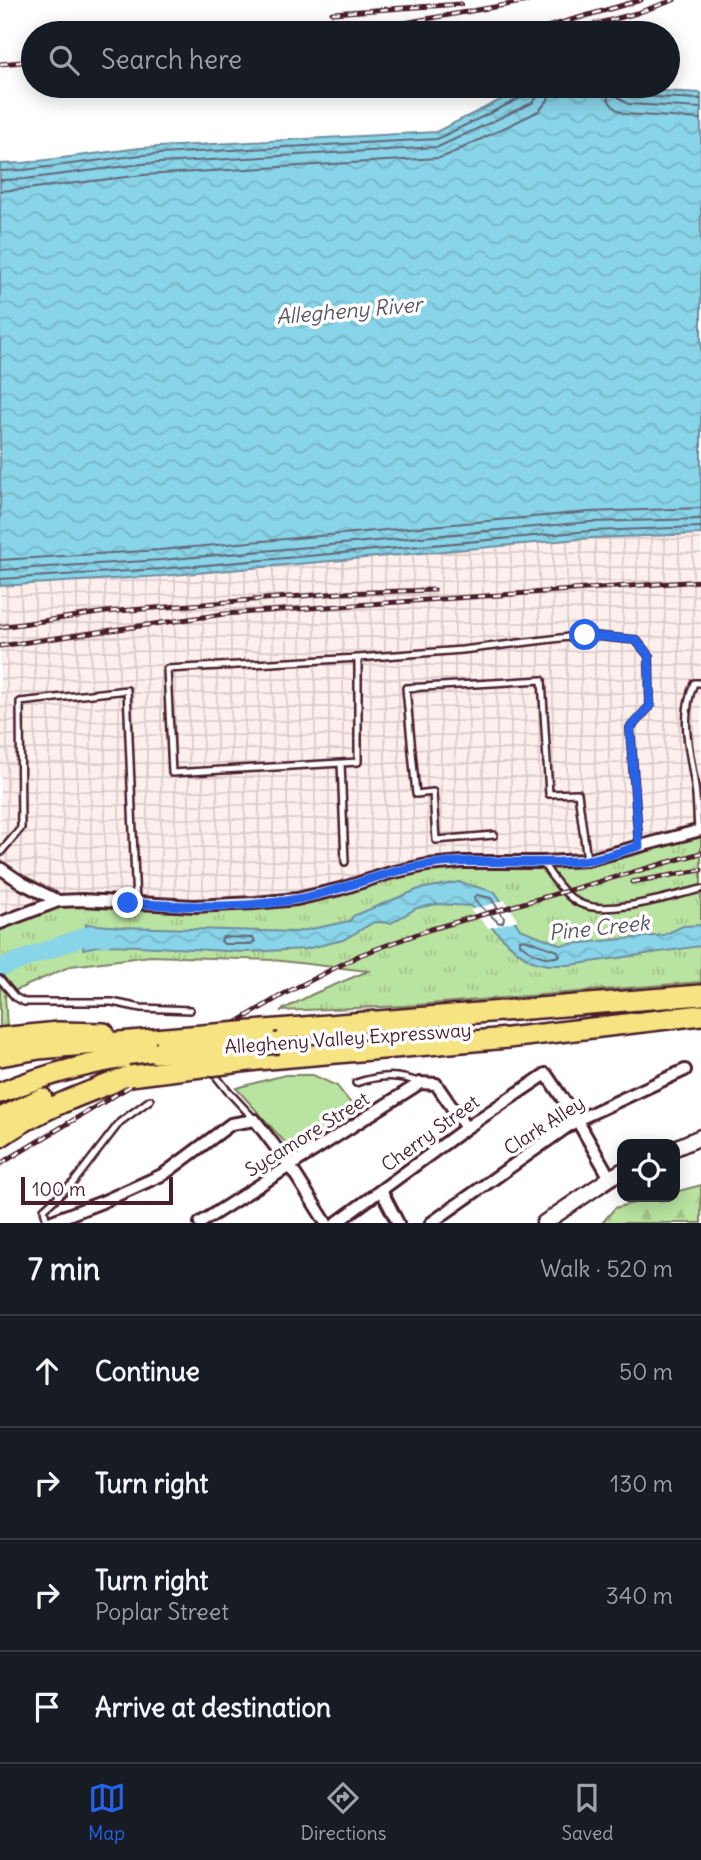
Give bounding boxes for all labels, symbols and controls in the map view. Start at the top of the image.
search box [21,21,680,98]
icon: search [45,41,83,79]
text: Search here [101,43,242,76]
water label: Allegheny River [275,290,426,330]
route start [569,619,600,650]
route end [112,887,143,918]
water label: Pine Creek [547,909,652,946]
street label: Allegheny Valley Expressway [224,1017,472,1059]
street label: Sycamore Street [241,1086,373,1182]
street label: Cherry Street [376,1089,484,1177]
street label: Clark Alley [499,1090,589,1160]
map controls [617,1139,680,1202]
button: locate [617,1139,680,1202]
scale bar [21,1174,173,1206]
text: 100 m [32,1177,86,1201]
text: 7 min [28,1250,100,1288]
text: Walk · 520 m [540,1254,673,1283]
icon: ahead [28,1352,66,1390]
text: Continue [95,1355,200,1388]
text: 50 m [619,1357,673,1386]
icon: right [28,1464,66,1502]
text: Turn right [95,1467,208,1500]
text: 130 m [610,1469,673,1498]
text: Turn right [95,1564,208,1597]
icon: right [28,1576,66,1614]
text: 340 m [606,1581,673,1610]
text: Poplar Street [95,1597,229,1626]
icon: arrive [28,1688,66,1726]
text: Arrive at destination [95,1691,331,1724]
tab: Map [88,1779,126,1845]
tab: Directions [301,1779,386,1845]
tab: Saved [561,1779,613,1845]

